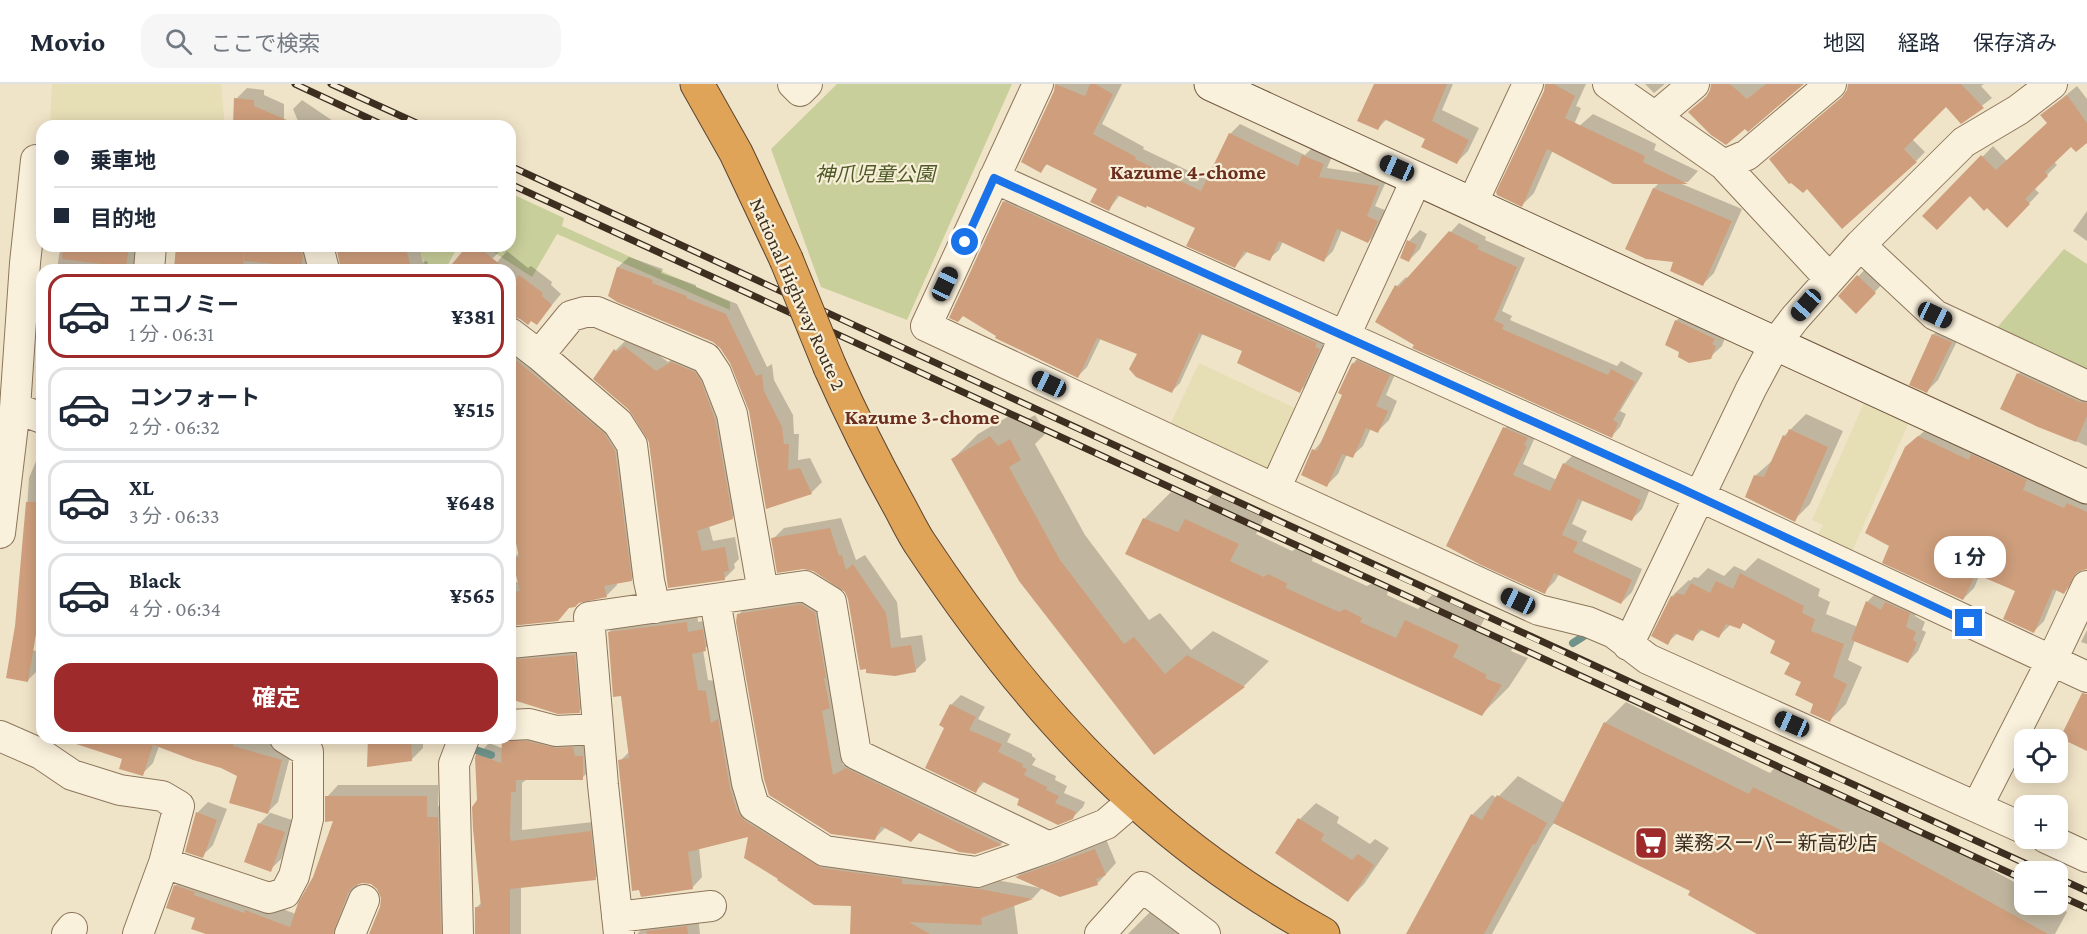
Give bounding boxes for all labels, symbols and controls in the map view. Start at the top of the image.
search box [141,14,561,68]
icon: search [162,25,195,58]
text: Movio [30,26,105,57]
text: ここで検索 [210,31,320,56]
text: 地図 [1823,31,1865,55]
text: 経路 [1898,31,1940,55]
text: 保存済み [1973,31,2057,55]
text: 乗車地 [90,148,156,173]
car [1377,152,1417,184]
district label: Kazume 4-chome [1110,160,1266,184]
park label: 神爪児童公園 [815,163,938,185]
street label: National Highway Route 2 [745,194,850,394]
text: 目的地 [90,206,156,231]
route start [951,228,978,255]
car [929,264,961,304]
car [1787,286,1825,324]
icon: car [57,289,111,343]
text: エコノミー [129,292,239,317]
car [1915,299,1955,331]
text: ¥381 [451,304,495,329]
text: 1 分 · 06:31 [129,323,214,345]
car [1029,368,1069,400]
icon: car [57,382,111,436]
text: コンフォート [129,385,260,410]
text: ¥515 [453,397,495,422]
district label: Kazume 3-chome [845,405,1000,429]
text: 2 分 · 06:32 [129,416,220,438]
icon: car [57,475,111,529]
text: XL [129,475,154,500]
text: ¥648 [446,490,495,515]
text: 3 分 · 06:33 [129,505,219,527]
callout: 1 分 [1933,536,2005,578]
text: 1 分 [1954,546,1986,568]
icon: car [57,568,111,622]
text: Black [129,568,181,593]
text: ¥565 [450,583,495,608]
car [1498,585,1538,617]
text: 4 分 · 06:34 [129,598,221,620]
route end [1955,609,1982,636]
button: 確定 [54,663,498,732]
car [1772,708,1812,740]
map controls [2014,729,2068,915]
button: locate [2014,729,2068,783]
button: + [2014,795,2068,849]
supermarket icon: 業務スーパー 新高砂店 [1633,825,1669,861]
place label: 業務スーパー 新高砂店 [1674,832,1878,854]
button: − [2014,861,2068,915]

